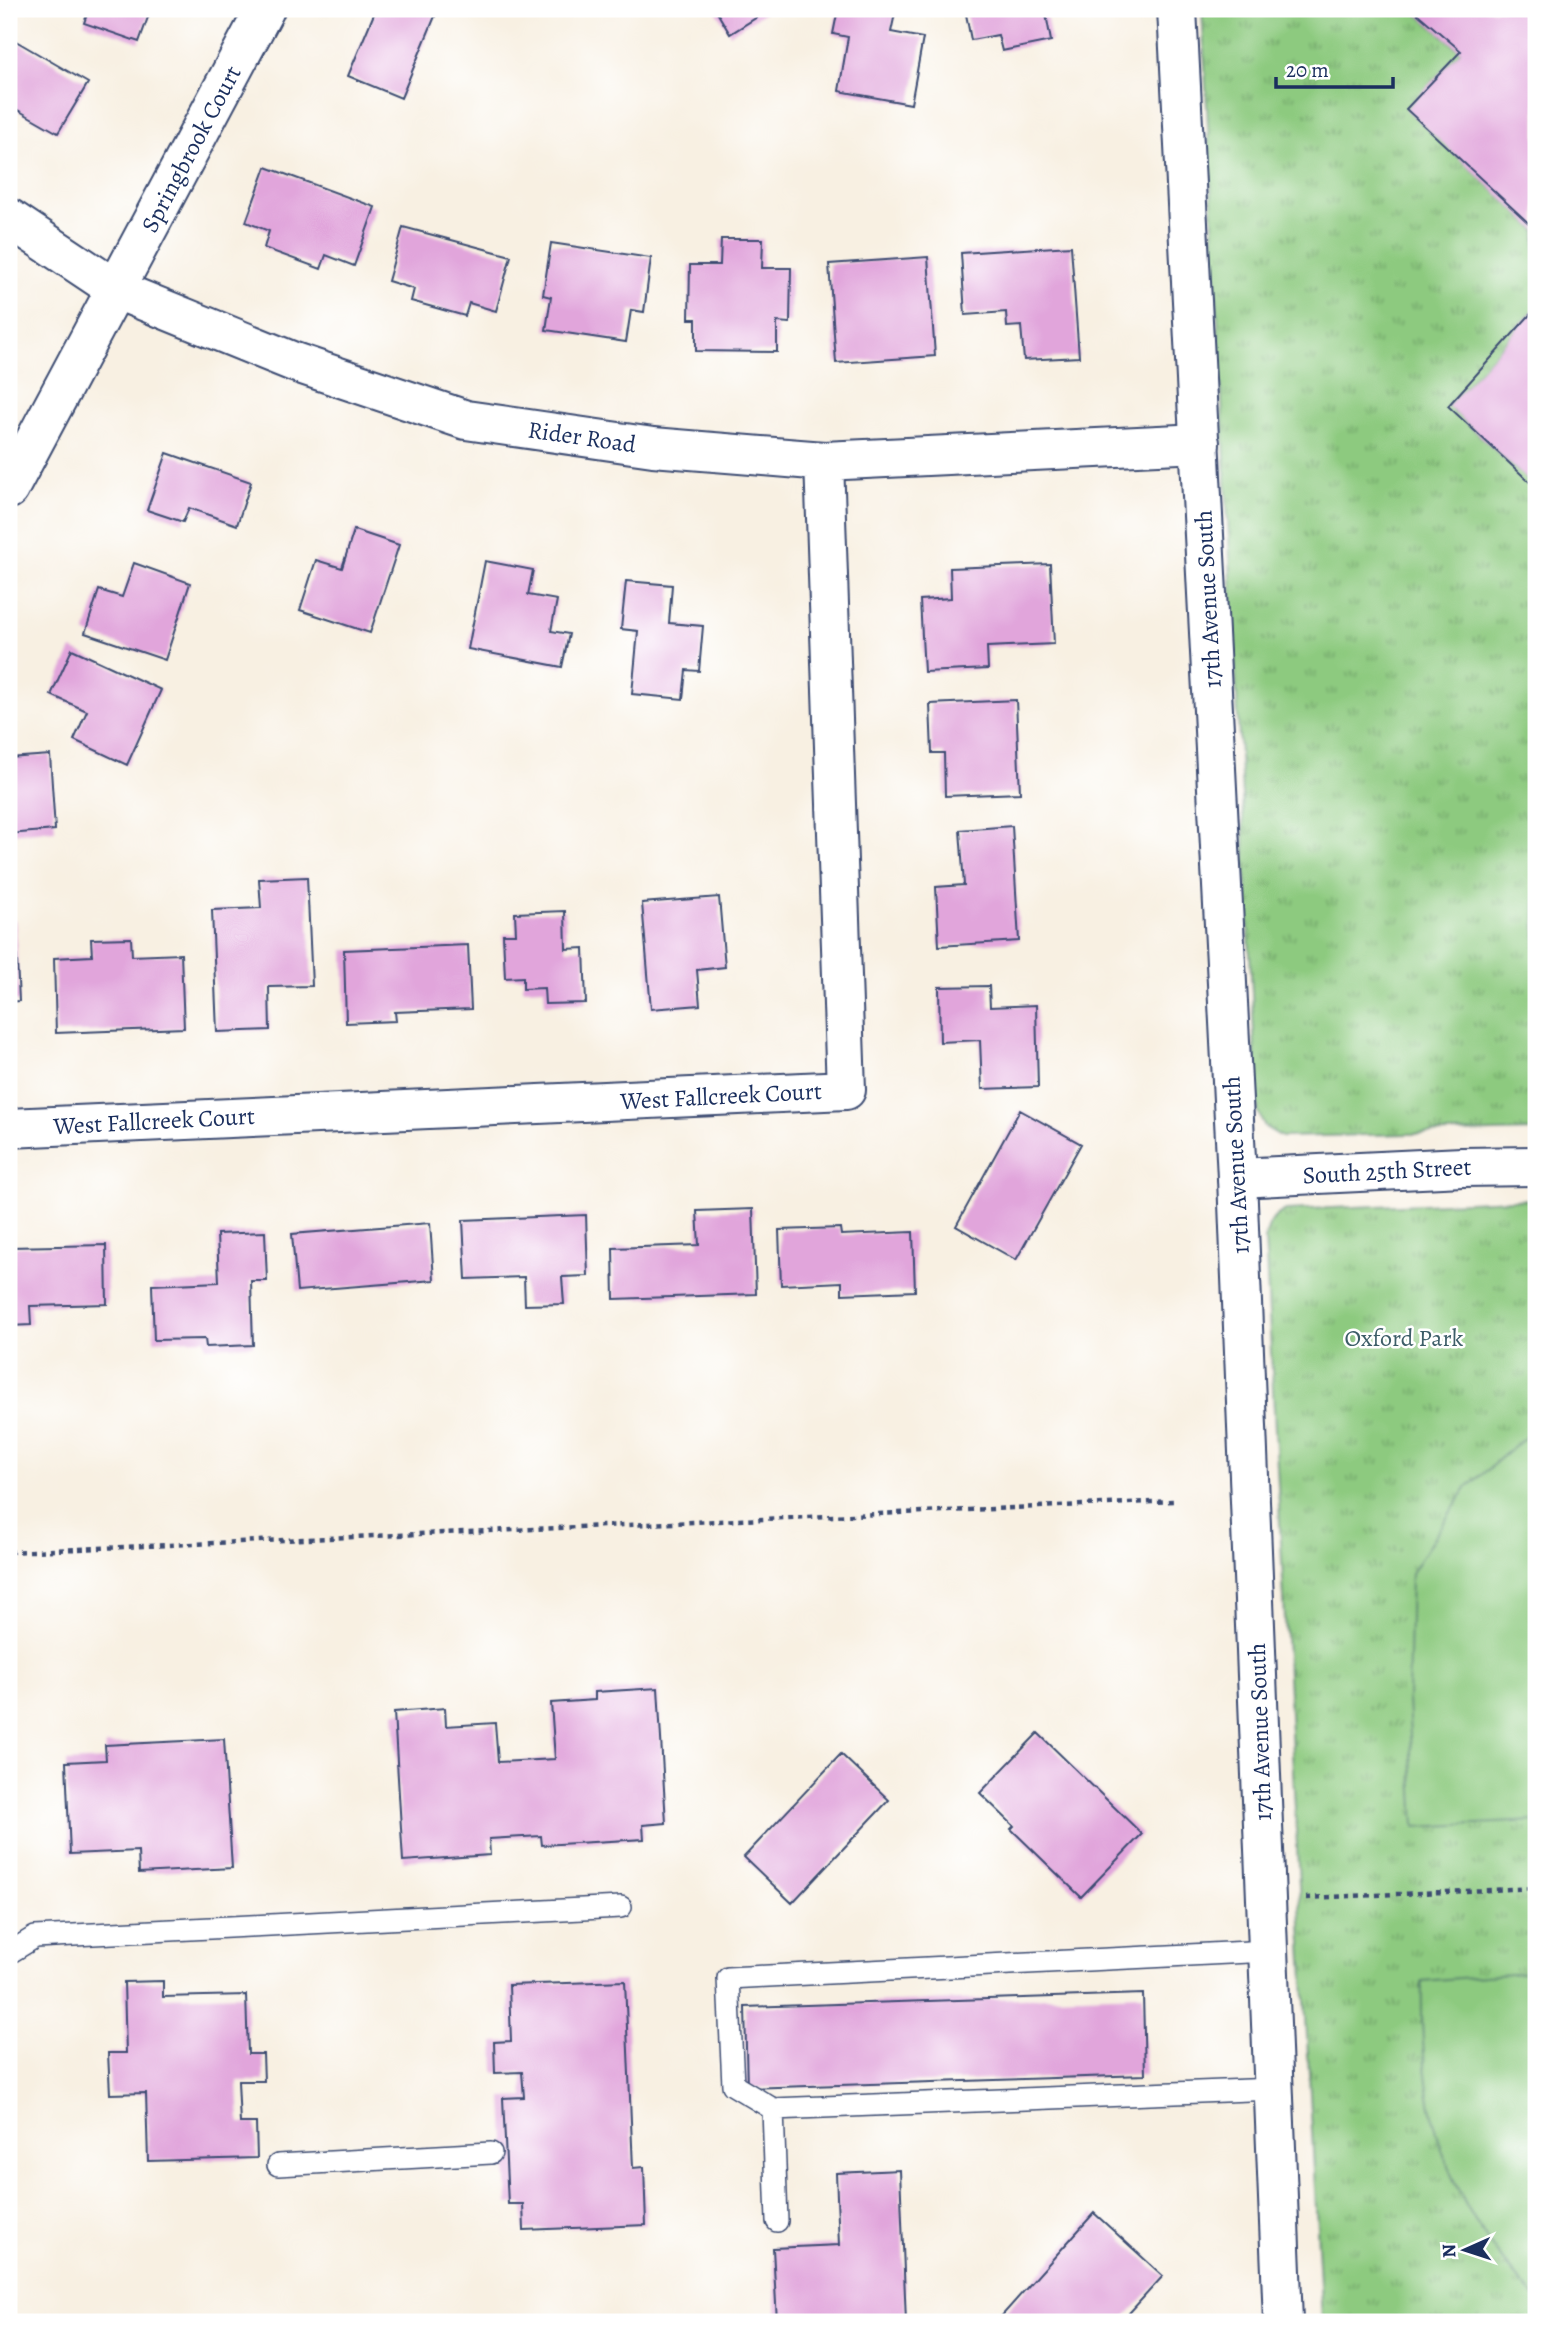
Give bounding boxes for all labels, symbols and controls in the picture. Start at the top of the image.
scale bar [1276,46,1393,90]
text: 20 m [1286,56,1329,84]
street label: Springbrook Court [133,60,249,238]
street label: Rider Road [526,414,638,460]
street label: 17th Avenue South [1187,509,1229,689]
street label: West Fallcreek Court [618,1075,823,1117]
street label: 17th Avenue South [1215,1075,1257,1255]
street label: West Fallcreek Court [51,1100,256,1142]
street label: South 25th Street [1302,1151,1472,1191]
park label: Oxford Park [1344,1322,1464,1354]
street label: 17th Avenue South [1241,1642,1279,1821]
north arrow [1430,2216,1500,2286]
text: N [1436,2243,1462,2258]

